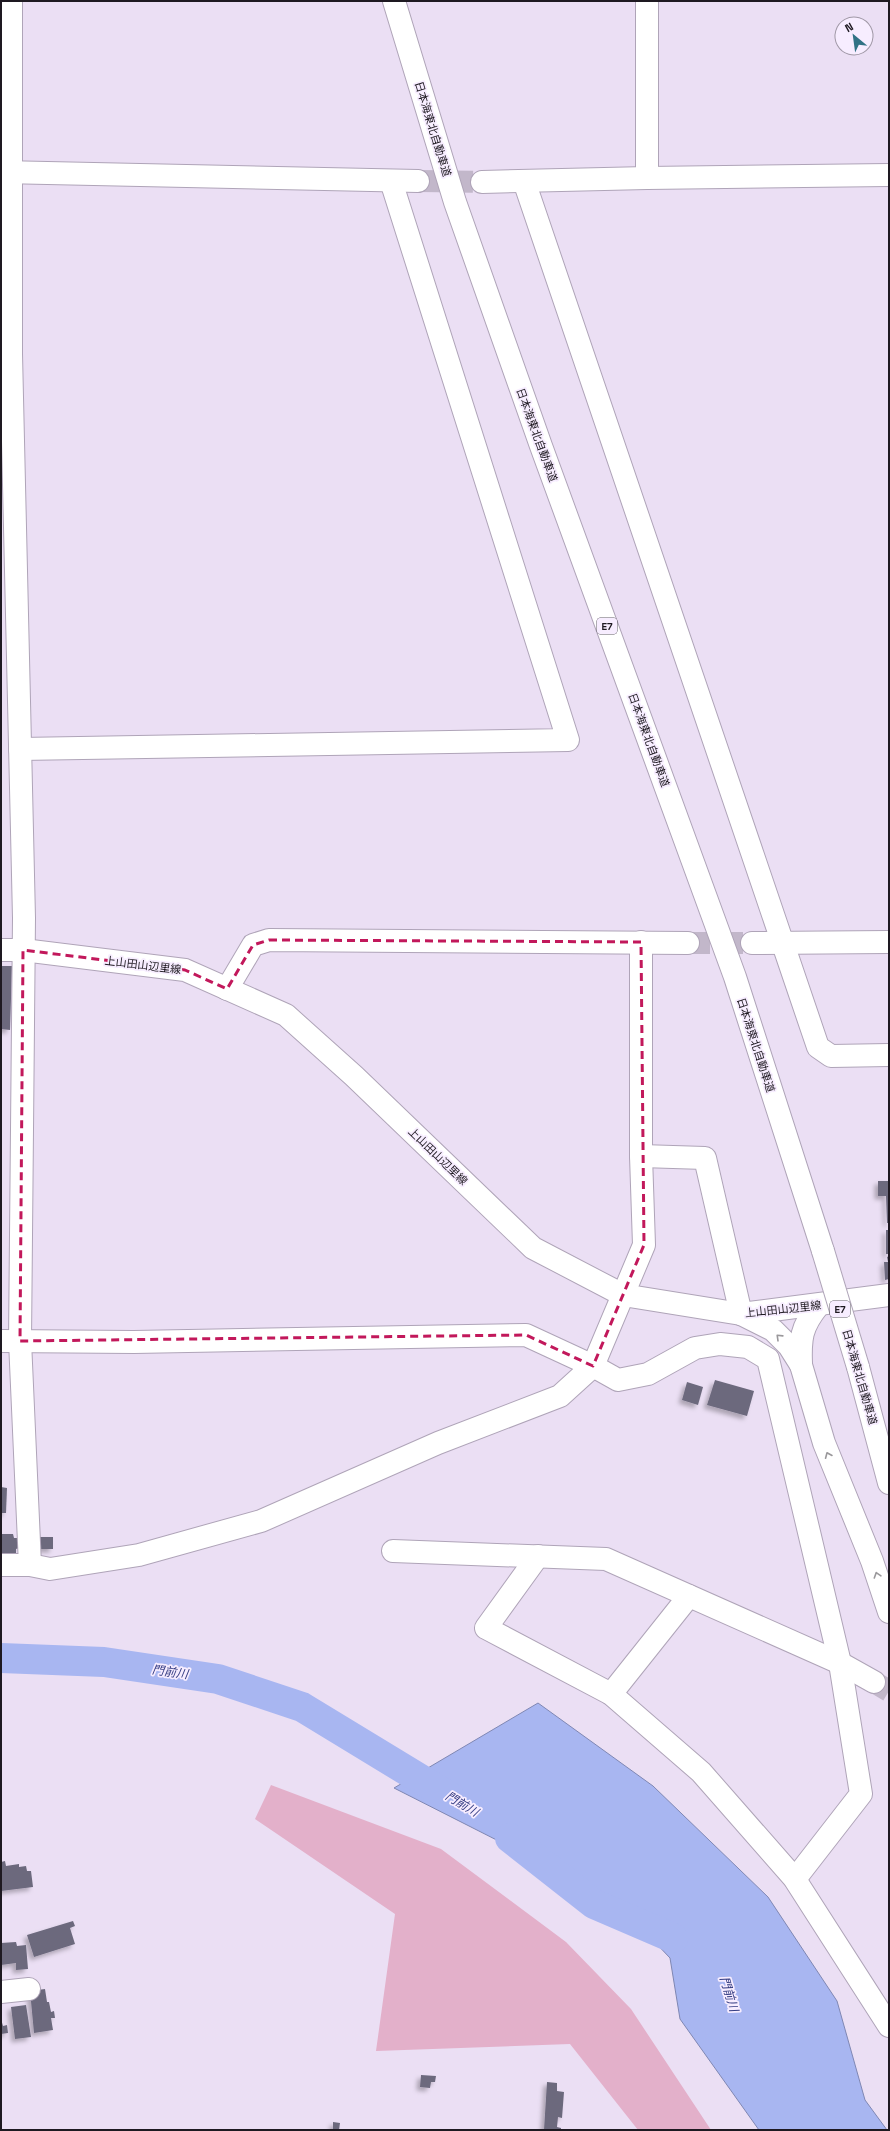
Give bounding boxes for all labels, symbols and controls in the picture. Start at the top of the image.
north arrow [834,16,874,56]
text: N [843,19,856,35]
street label: 日本海東北自動車道 [412,80,454,178]
street label: 日本海東北自動車道 [513,386,561,484]
road number: E7 [597,618,617,634]
street label: 日本海東北自動車道 [625,691,673,789]
street label: 上山田山辺里線 [104,953,182,977]
street label: 日本海東北自動車道 [734,996,778,1094]
street label: 上山田山辺里線 [405,1124,471,1188]
street label: 上山田山辺里線 [744,1298,822,1320]
road number: E7 [830,1301,850,1317]
street label: 日本海東北自動車道 [840,1327,880,1427]
one-way arrow [776,1334,784,1342]
one-way arrow [825,1451,833,1458]
one-way arrow [873,1572,882,1579]
water label: 門前川 [151,1662,191,1683]
water label: 門前川 [442,1788,483,1821]
water label: 門前川 [716,1974,742,2015]

